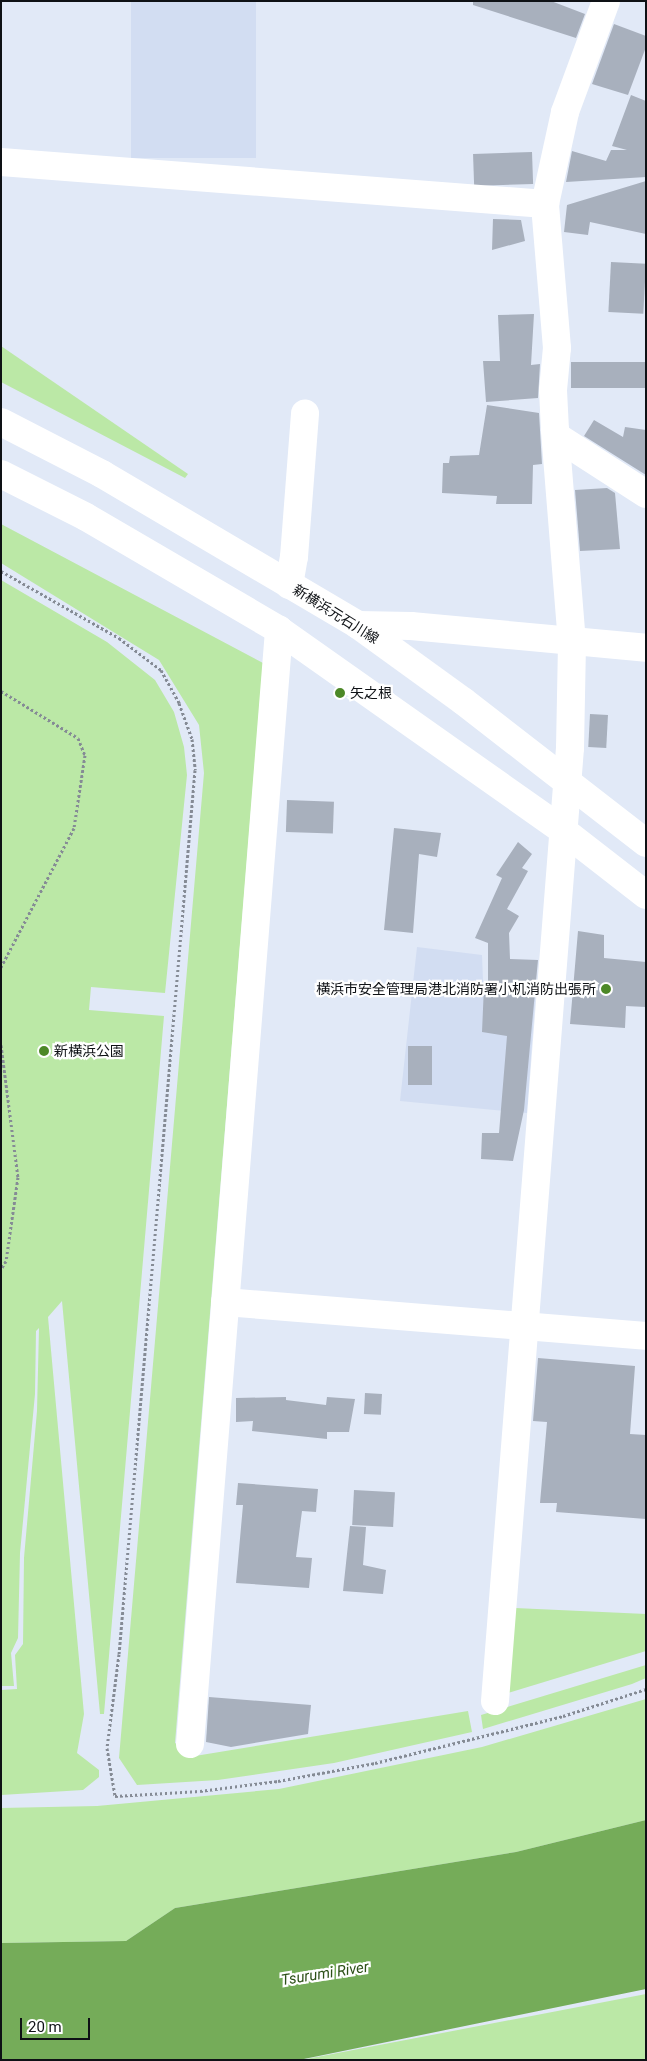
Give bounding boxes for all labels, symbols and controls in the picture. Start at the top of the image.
street label: 新横浜元石川線 [290,581,382,647]
place label: 矢之根 [350,685,392,701]
marker: 矢之根 [334,687,346,699]
place label: 横浜市安全管理局港北消防署小机消防出張所 [316,981,596,997]
marker: 横浜市安全管理局港北消防署小机消防出張所 [600,983,612,995]
place label: 新横浜公園 [54,1043,124,1059]
marker: 新横浜公園 [38,1045,50,1057]
water label: Tsurumi River [280,1958,370,1990]
scale bar [22,2008,92,2040]
text: 20 m [28,2018,62,2036]

